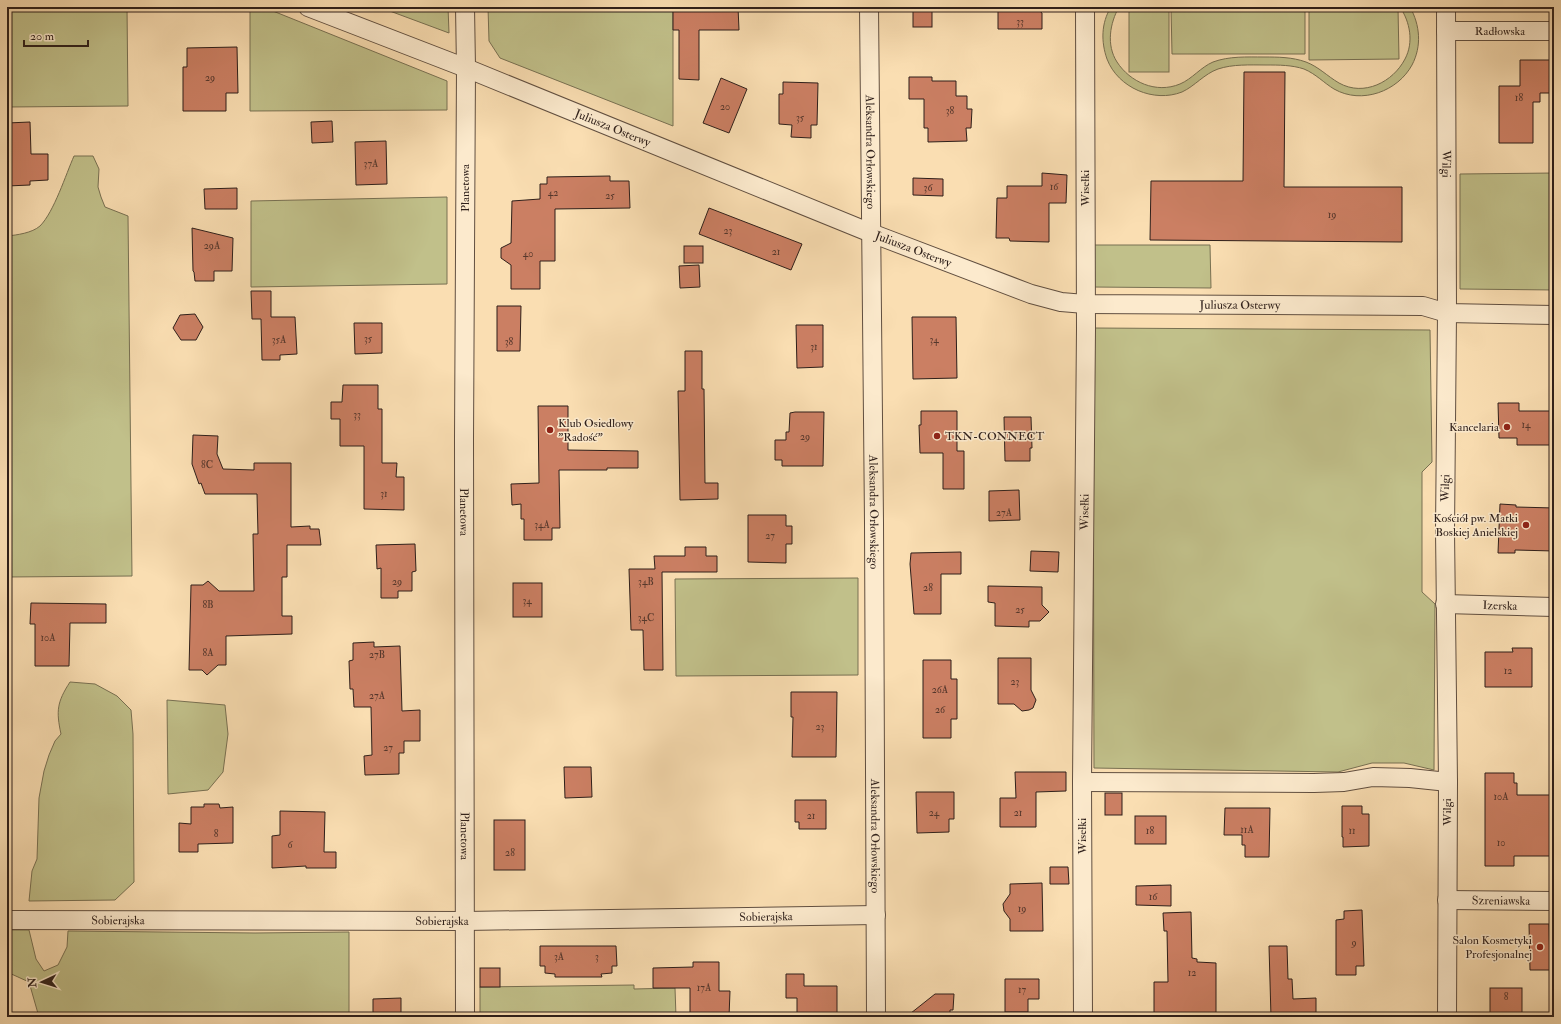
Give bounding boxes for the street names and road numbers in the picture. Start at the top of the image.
street label: Radłowska [1475,24,1526,39]
street label: Aleksandra Orłowskiego [862,94,878,210]
street label: Juliusza Osterwy [572,106,654,151]
street label: Wilgi [1438,149,1454,178]
street label: Planetowa [458,163,473,212]
street label: Wisełki [1078,170,1093,207]
street label: Juliusza Osterwy [872,228,954,271]
street label: Juliusza Osterwy [1199,298,1281,313]
street label: Aleksandra Orłowskiego [865,454,881,569]
street label: Wilgi [1438,474,1453,503]
street label: Planetowa [456,488,471,537]
street label: Wisełki [1077,494,1093,531]
street label: Izerska [1482,598,1519,614]
street label: Aleksandra Orłowskiego [867,778,883,893]
street label: Wilgi [1440,798,1455,827]
street label: Planetowa [457,812,472,861]
street label: Wisełki [1075,818,1090,855]
street label: Szreniawska [1472,893,1531,909]
street label: Sobierajska [739,909,794,925]
street label: Sobierajska [91,913,146,928]
street label: Sobierajska [415,914,470,929]

